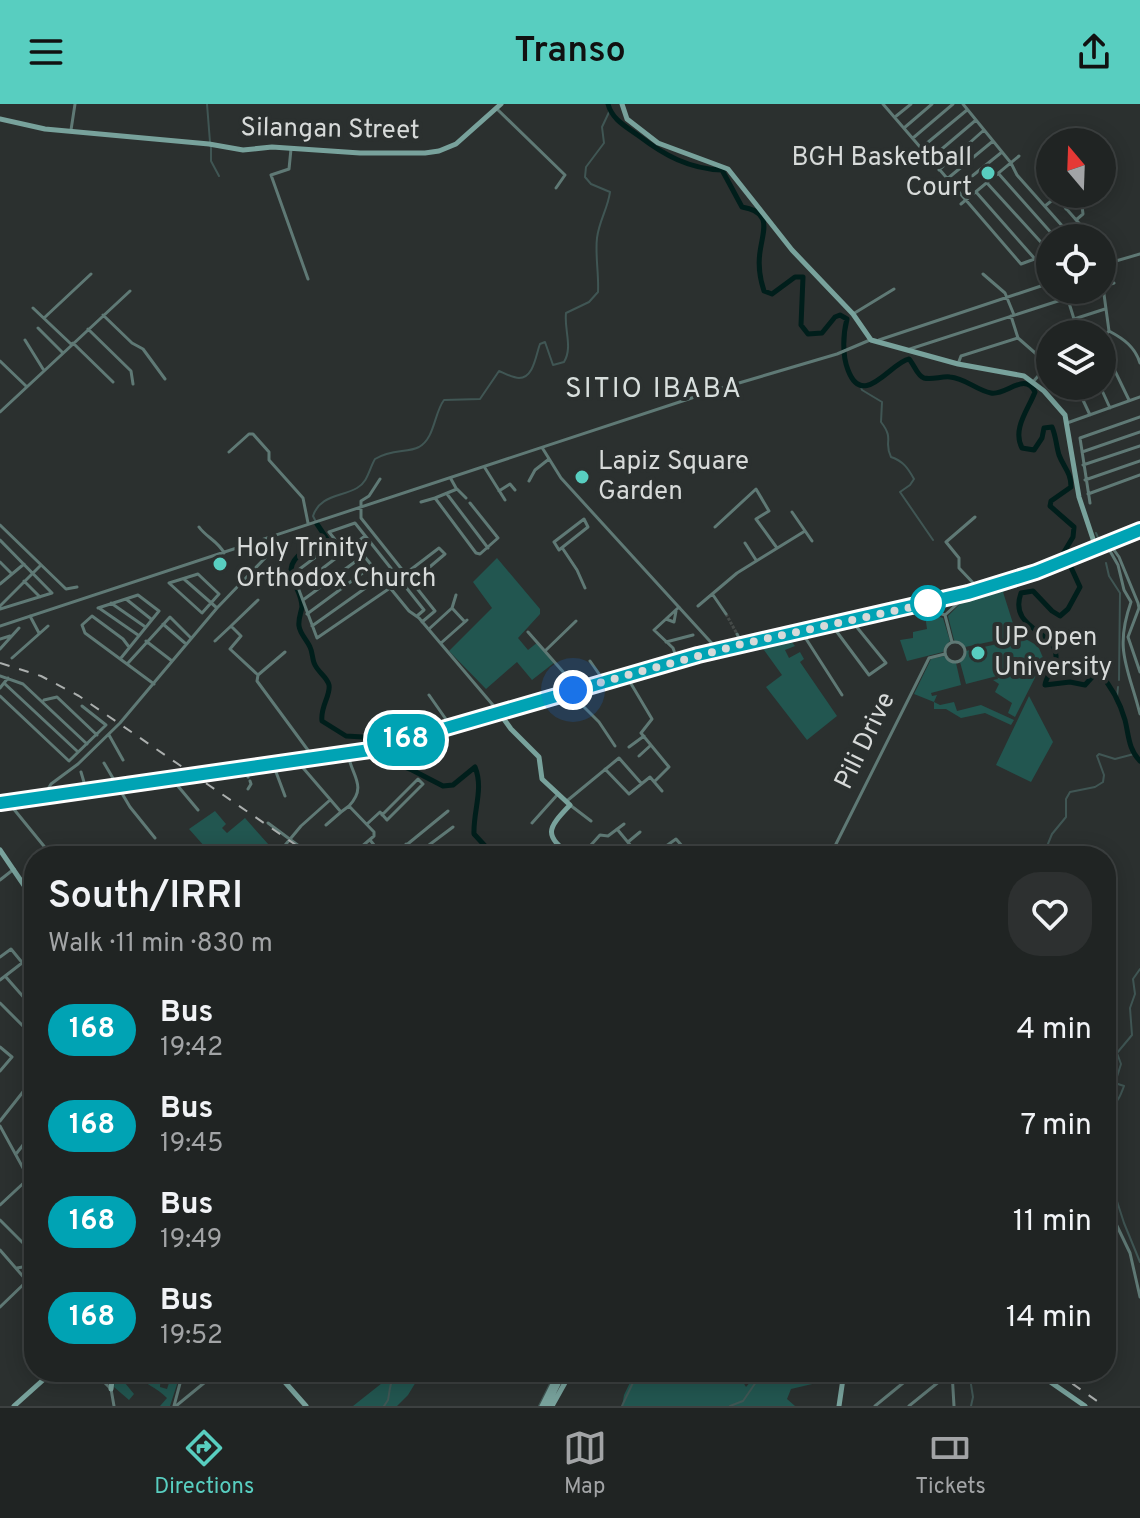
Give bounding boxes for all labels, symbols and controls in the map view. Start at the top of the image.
text: Transo [514,29,626,75]
icon: menu [24,30,68,74]
icon: share [1072,30,1116,74]
street label: Silangan Street [240,112,420,148]
north arrow [1036,128,1116,208]
map controls [1036,128,1116,400]
place label: BGH Basketball Court [792,142,972,205]
marker: BGH Basketball Court [979,164,997,182]
button: locate [1036,224,1116,304]
button: layers [1036,320,1116,400]
district label: SITIO IBABA [565,372,743,408]
place label: Lapiz Square Garden [598,446,749,509]
marker: Lapiz Square Garden [573,468,591,486]
place label: Holy Trinity Orthodox Church [236,533,436,596]
marker: Holy Trinity Orthodox Church [211,555,229,573]
unlabelled marker [911,586,945,620]
place label: UP Open University [994,622,1112,685]
marker: UP Open University [969,644,987,662]
your location [553,670,593,710]
street label: Pili Drive [828,687,904,795]
line badge: 168 [360,714,452,766]
text: 168 [383,722,429,758]
button: heart [1008,872,1092,956]
text: South/IRRI [48,873,243,922]
text: Walk · 11 min · 830 m [48,928,273,961]
text: Bus [160,995,213,1032]
text: 168 [69,1012,115,1048]
text: 4 min [1016,1012,1092,1049]
text: 19:42 [160,1032,223,1065]
text: Bus [160,1091,213,1128]
text: 168 [69,1108,115,1144]
text: 7 min [1021,1108,1092,1145]
text: 19:45 [160,1128,223,1161]
text: Bus [160,1187,213,1224]
text: 168 [69,1204,115,1240]
text: 11 min [1013,1204,1092,1241]
text: 19:49 [160,1224,222,1257]
text: Bus [160,1283,213,1320]
text: 168 [69,1300,115,1336]
text: 14 min [1006,1300,1092,1337]
text: 19:52 [160,1320,223,1353]
tab: Directions [154,1426,254,1501]
tab: Map [563,1426,607,1501]
tab: Tickets [915,1426,986,1501]

